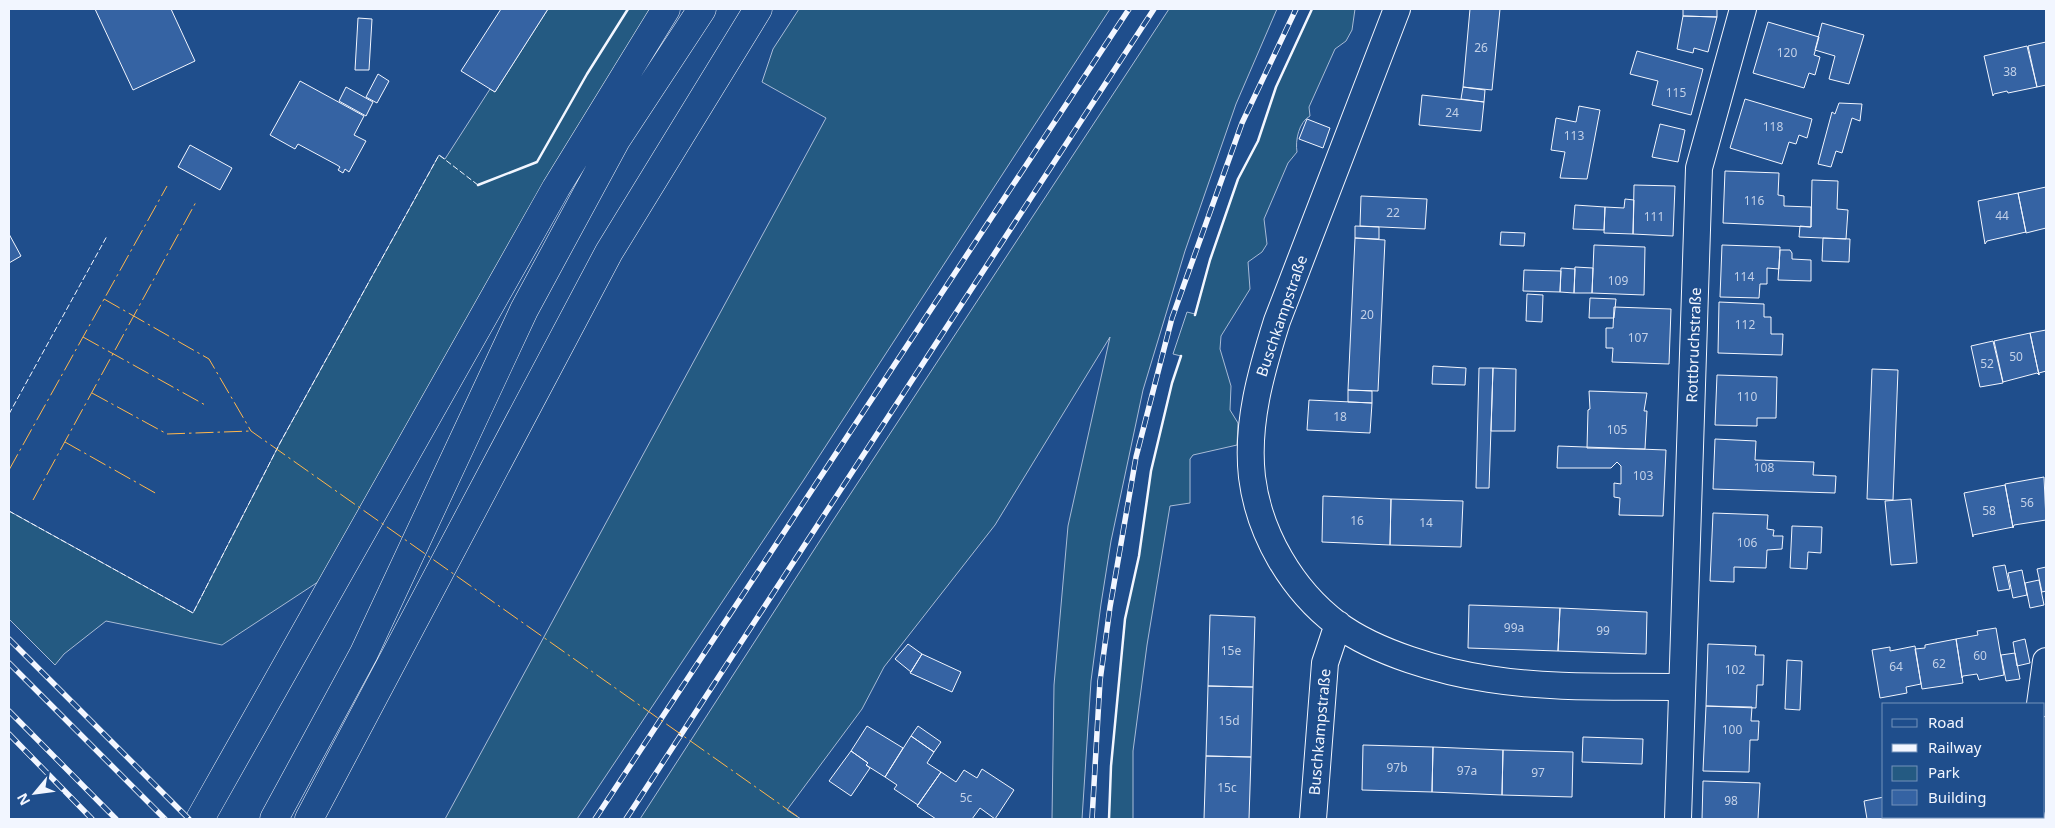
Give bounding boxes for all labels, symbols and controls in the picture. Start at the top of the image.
house number: 26 [1474,39,1488,56]
house number: 120 [1777,44,1797,61]
house number: 38 [2003,63,2017,80]
house number: 115 [1666,84,1686,101]
house number: 24 [1445,104,1459,121]
house number: 118 [1763,118,1783,135]
house number: 113 [1564,127,1584,144]
house number: 116 [1744,192,1764,209]
house number: 22 [1386,204,1400,221]
house number: 44 [1995,207,2009,224]
house number: 111 [1644,208,1664,225]
street label: Buschkampstraße [1251,252,1311,379]
house number: 114 [1734,268,1754,285]
house number: 109 [1608,272,1628,289]
street label: Rottbruchstraße [1681,287,1705,403]
house number: 20 [1360,306,1374,323]
house number: 112 [1735,316,1755,333]
house number: 107 [1628,329,1648,346]
house number: 50 [2009,348,2023,365]
house number: 52 [1980,355,1994,372]
house number: 110 [1737,388,1757,405]
house number: 18 [1333,408,1347,425]
house number: 105 [1607,421,1627,438]
house number: 108 [1754,459,1774,476]
house number: 103 [1633,467,1653,484]
house number: 56 [2020,494,2034,511]
house number: 58 [1982,502,1996,519]
house number: 16 [1350,512,1364,529]
house number: 14 [1419,514,1433,531]
house number: 106 [1737,534,1757,551]
house number: 99a [1504,619,1524,636]
house number: 99 [1596,622,1610,639]
house number: 15e [1221,642,1241,659]
house number: 60 [1973,647,1987,664]
house number: 62 [1932,655,1946,672]
house number: 64 [1889,658,1903,675]
house number: 102 [1725,661,1745,678]
street label: Buschkampstraße [1303,668,1335,796]
legend [1882,703,2045,818]
house number: 15d [1218,712,1240,729]
text: Road [1928,712,1964,732]
house number: 100 [1722,721,1742,738]
text: Railway [1928,737,1982,757]
house number: 97b [1386,759,1408,776]
house number: 97a [1457,762,1477,779]
text: Park [1928,762,1960,782]
house number: 97 [1531,764,1545,781]
north arrow [10,768,60,818]
house number: 15c [1217,779,1237,796]
text: Building [1928,787,1986,807]
house number: 5c [960,789,973,806]
text: N [12,790,34,809]
house number: 98 [1724,792,1738,809]

